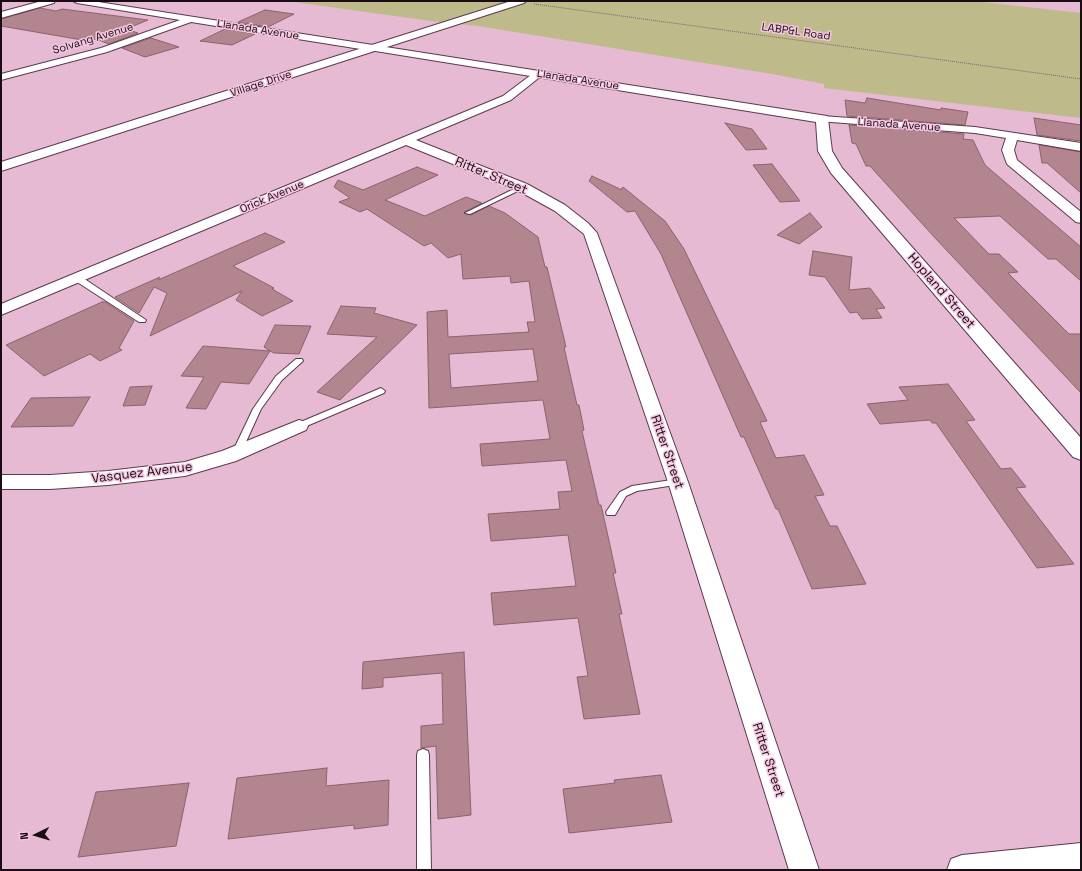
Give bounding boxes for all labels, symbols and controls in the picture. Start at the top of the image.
street label: Llanada Avenue [216,17,300,43]
street label: Solvang Avenue [51,20,135,58]
street label: LABP&L Road [761,21,831,43]
street label: Llanada Avenue [536,67,620,93]
street label: Village Drive [229,68,293,100]
street label: Llanada Avenue [857,116,941,134]
street label: Ritter Street [452,154,530,198]
street label: Orick Avenue [238,178,306,216]
street label: Hopland Street [904,250,978,332]
street label: Ritter Street [647,413,687,491]
street label: Vasquez Avenue [91,459,193,487]
street label: Ritter Street [749,721,787,799]
north arrow [16,815,56,855]
text: N [17,832,31,840]

